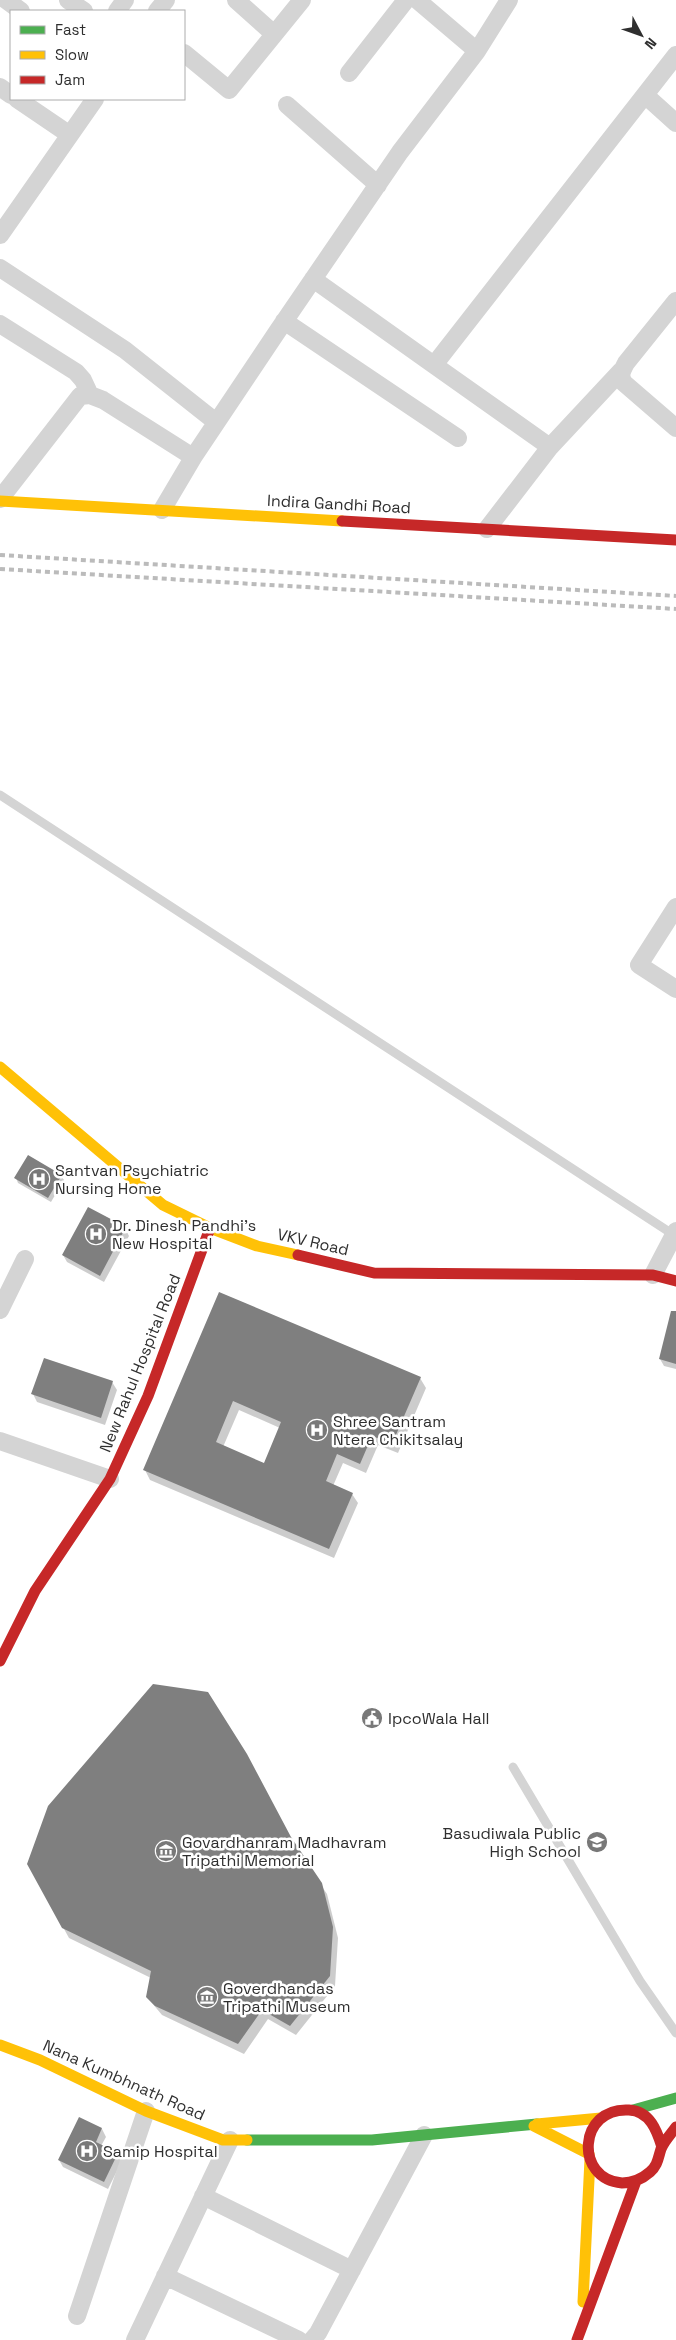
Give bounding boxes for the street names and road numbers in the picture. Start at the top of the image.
street label: Indira Gandhi Road [267,490,411,518]
street label: VKV Road [275,1224,351,1260]
street label: New Rahul Hospital Road [95,1271,185,1455]
street label: Nana Kumbhnath Road [40,2035,208,2125]

